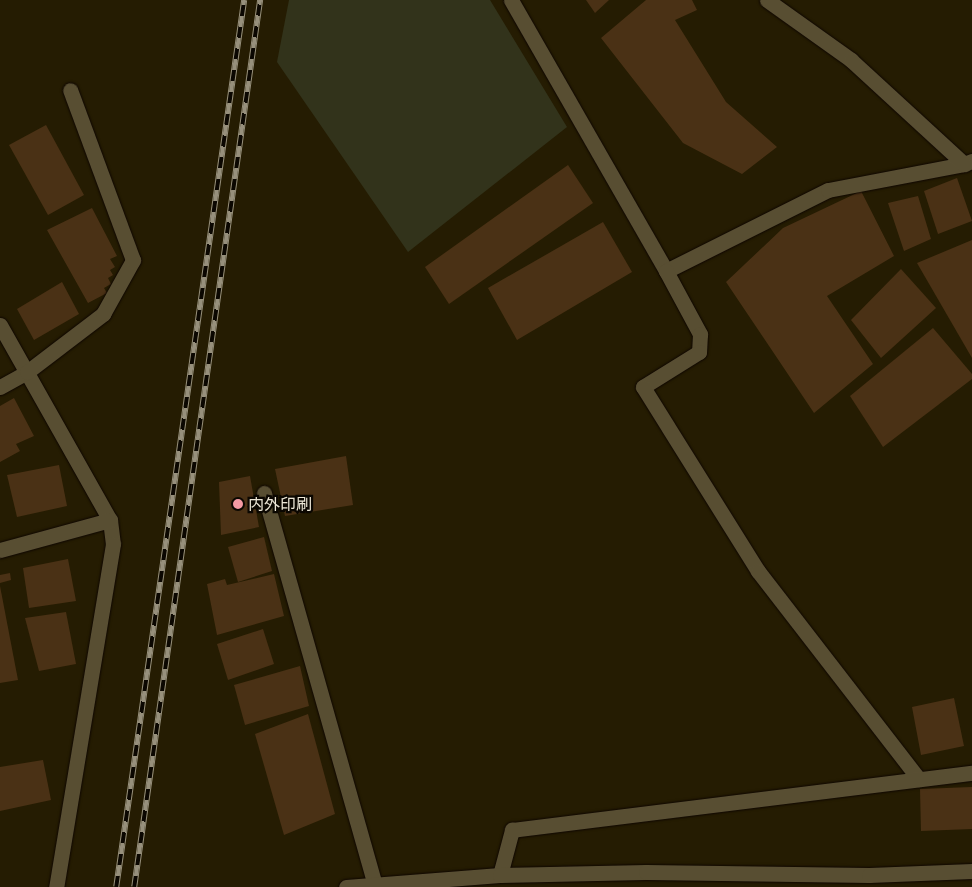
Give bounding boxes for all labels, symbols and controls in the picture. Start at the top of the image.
place label: 内外印刷 [248,494,312,514]
marker: 内外印刷 [232,498,244,510]

